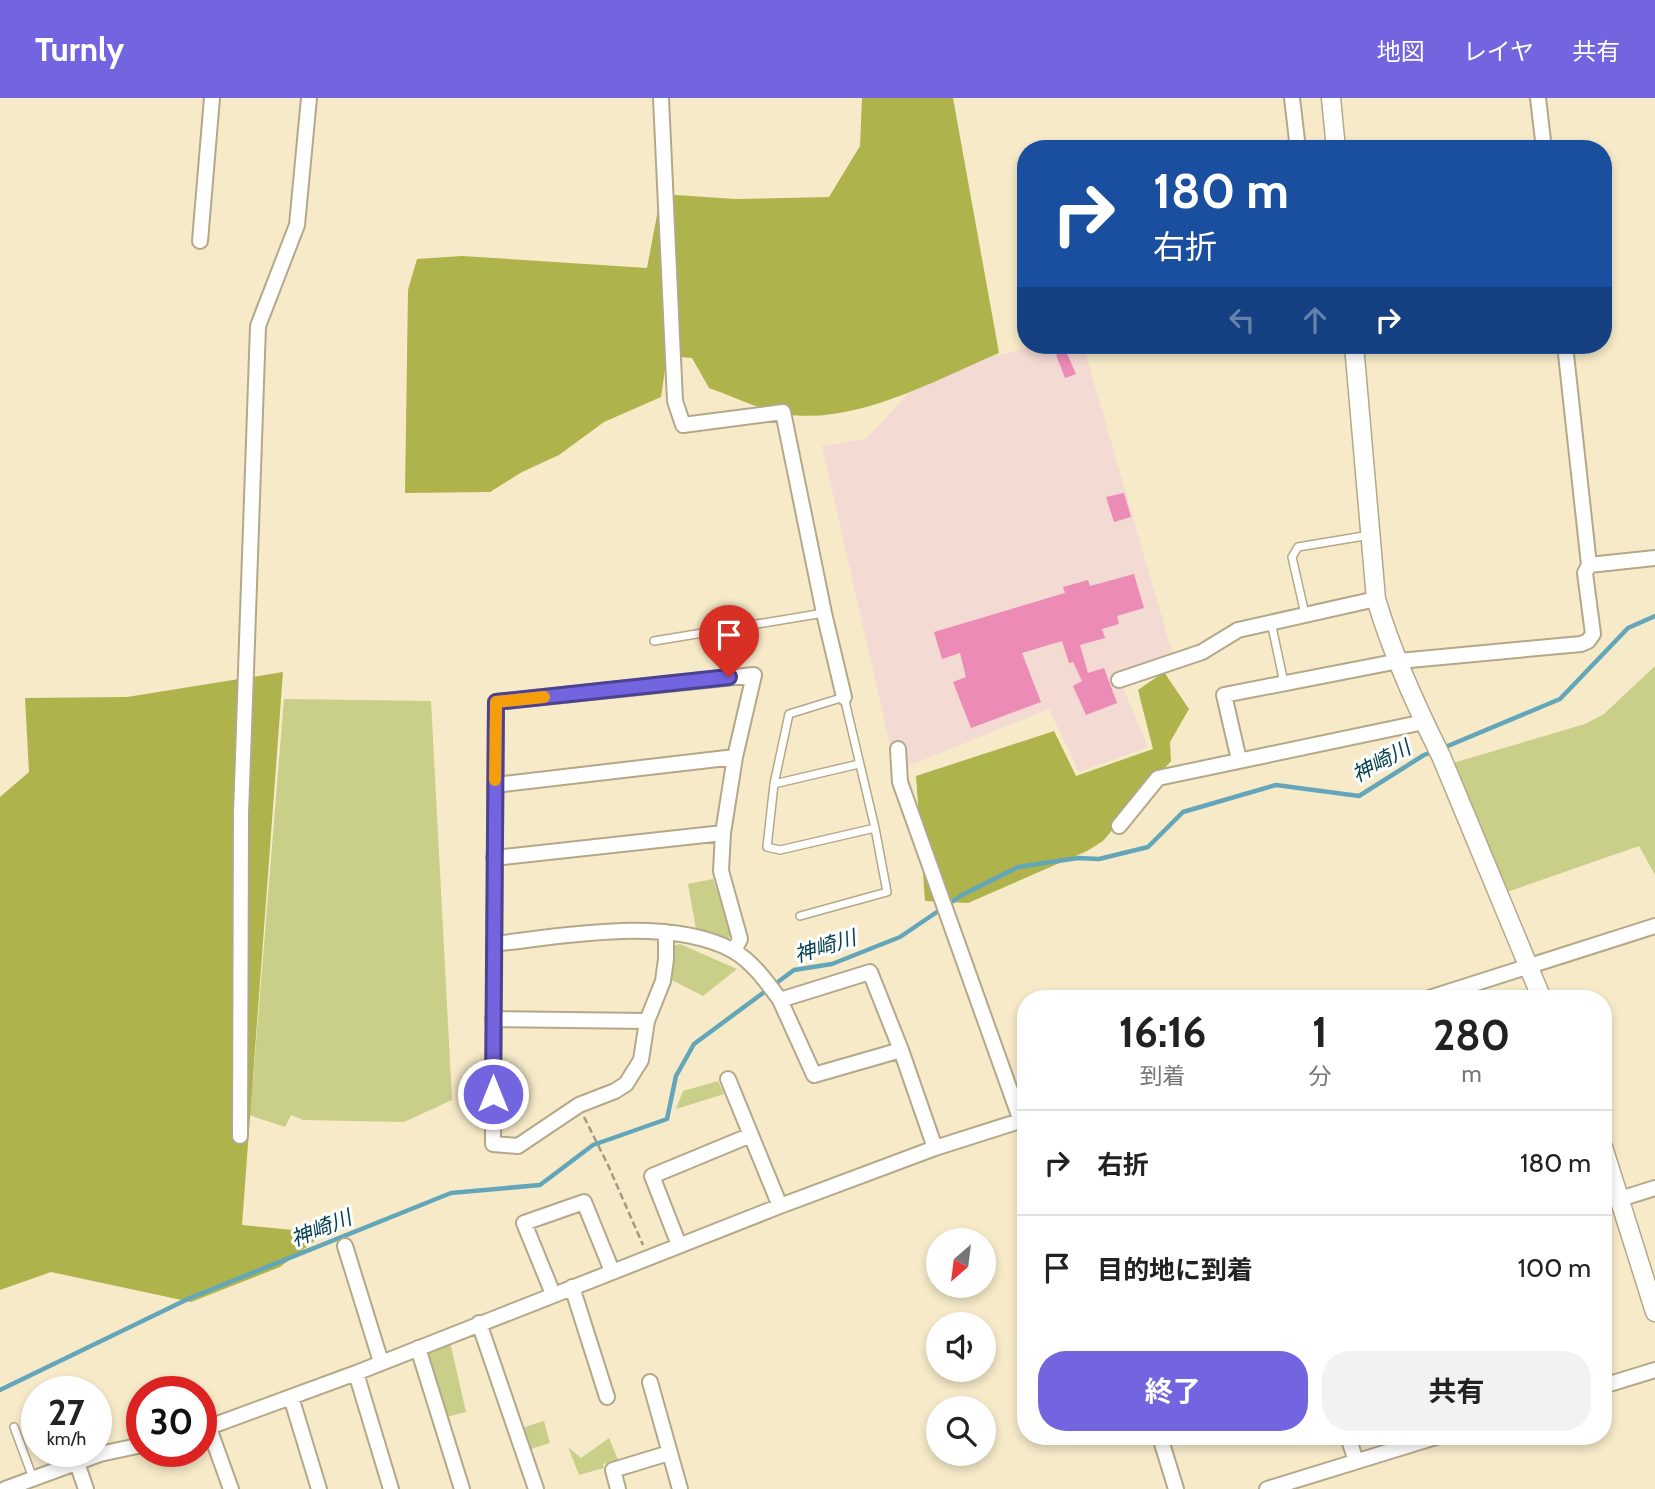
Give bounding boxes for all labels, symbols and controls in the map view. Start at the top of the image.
text: Turnly [35,29,124,69]
text: 地図 [1377,37,1425,66]
text: レイヤ [1463,37,1534,66]
text: 共有 [1572,37,1620,66]
text: 180 m [1153,161,1289,220]
icon: right [1038,168,1129,259]
text: 右折 [1153,227,1217,266]
icon: left [1223,301,1261,339]
icon: ahead [1296,301,1334,339]
icon: right [1369,301,1407,339]
pin [699,605,759,677]
icon: arrive [710,616,748,654]
water label: 神崎川 [1347,734,1416,787]
water label: 神崎川 [791,924,861,967]
text: 16:16 [1119,1006,1206,1058]
text: 1 [1312,1006,1327,1058]
text: 280 [1433,1009,1510,1061]
position arrow [456,1057,530,1131]
text: m [1461,1060,1482,1088]
text: 到着 [1140,1062,1186,1090]
text: 分 [1308,1062,1331,1090]
icon: right [1038,1144,1076,1182]
text: 180 m [1520,1147,1591,1179]
text: 右折 [1097,1149,1149,1181]
water label: 神崎川 [287,1204,357,1251]
north arrow [926,1228,996,1298]
map controls [926,1228,996,1466]
icon: arrive [1038,1249,1076,1287]
text: 100 m [1518,1252,1591,1284]
text: 目的地に到着 [1097,1254,1253,1286]
button: sound [926,1312,996,1382]
button: 終了 [1038,1351,1308,1431]
button: 共有 [1322,1351,1591,1431]
speed limit sign: 30 [126,1376,217,1467]
text: 27 [48,1391,85,1434]
button: search [926,1396,996,1466]
text: km/h [47,1428,86,1450]

